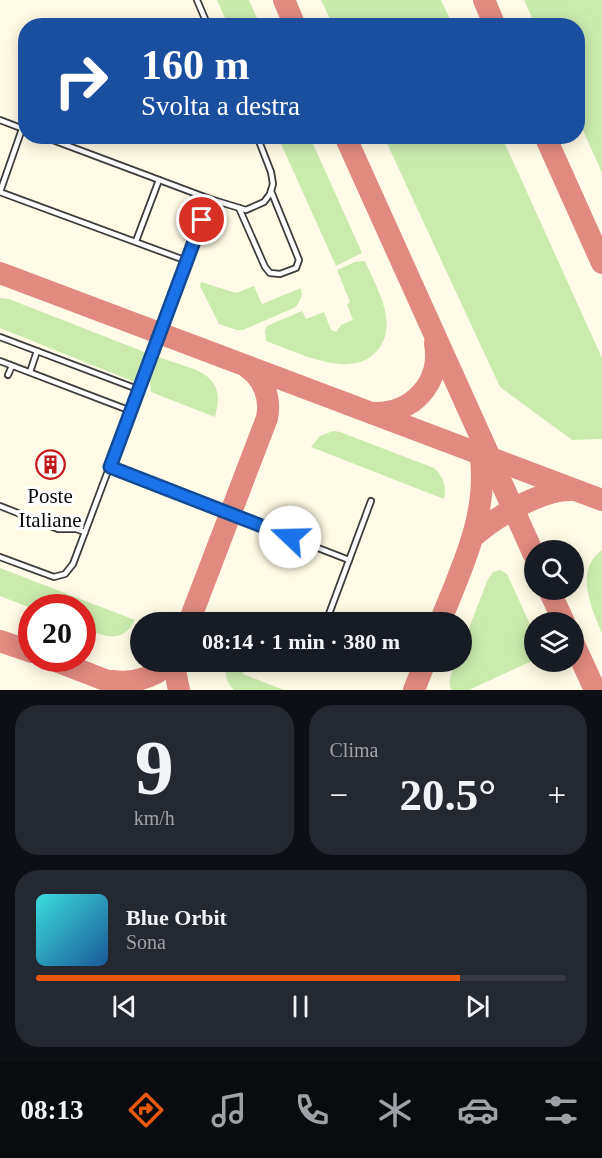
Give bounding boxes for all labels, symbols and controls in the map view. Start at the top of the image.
icon: right [42,42,120,120]
text: 160 m [141,42,250,88]
text: Svolta a destra [141,91,300,121]
pin [176,194,227,245]
icon: arrive [185,203,218,236]
building icon: Poste Italiane [34,449,66,481]
place label: Poste Italiane [19,484,81,532]
position arrow [258,505,322,569]
map controls [524,540,584,672]
button: search [524,540,584,600]
speed limit sign: 20 [18,594,96,672]
button: layers [524,612,584,672]
text: 08:14 · 1 min · 380 m [202,629,400,654]
text: 9 [135,724,174,811]
text: Clima [330,739,378,761]
text: 20.5° [399,770,496,820]
text: − [330,777,348,813]
text: + [547,777,566,813]
text: km/h [134,807,175,829]
text: Blue Orbit [126,905,227,930]
text: Sona [126,931,166,953]
icon: previous [108,990,141,1023]
icon: pause [284,990,317,1023]
icon: next [461,990,494,1023]
icon: directions [125,1089,167,1131]
icon: music [208,1089,250,1131]
icon: phone [291,1089,333,1131]
icon: climate [374,1089,416,1131]
icon: car [457,1089,499,1131]
icon: filters [540,1089,582,1131]
text: 08:13 [21,1095,84,1125]

